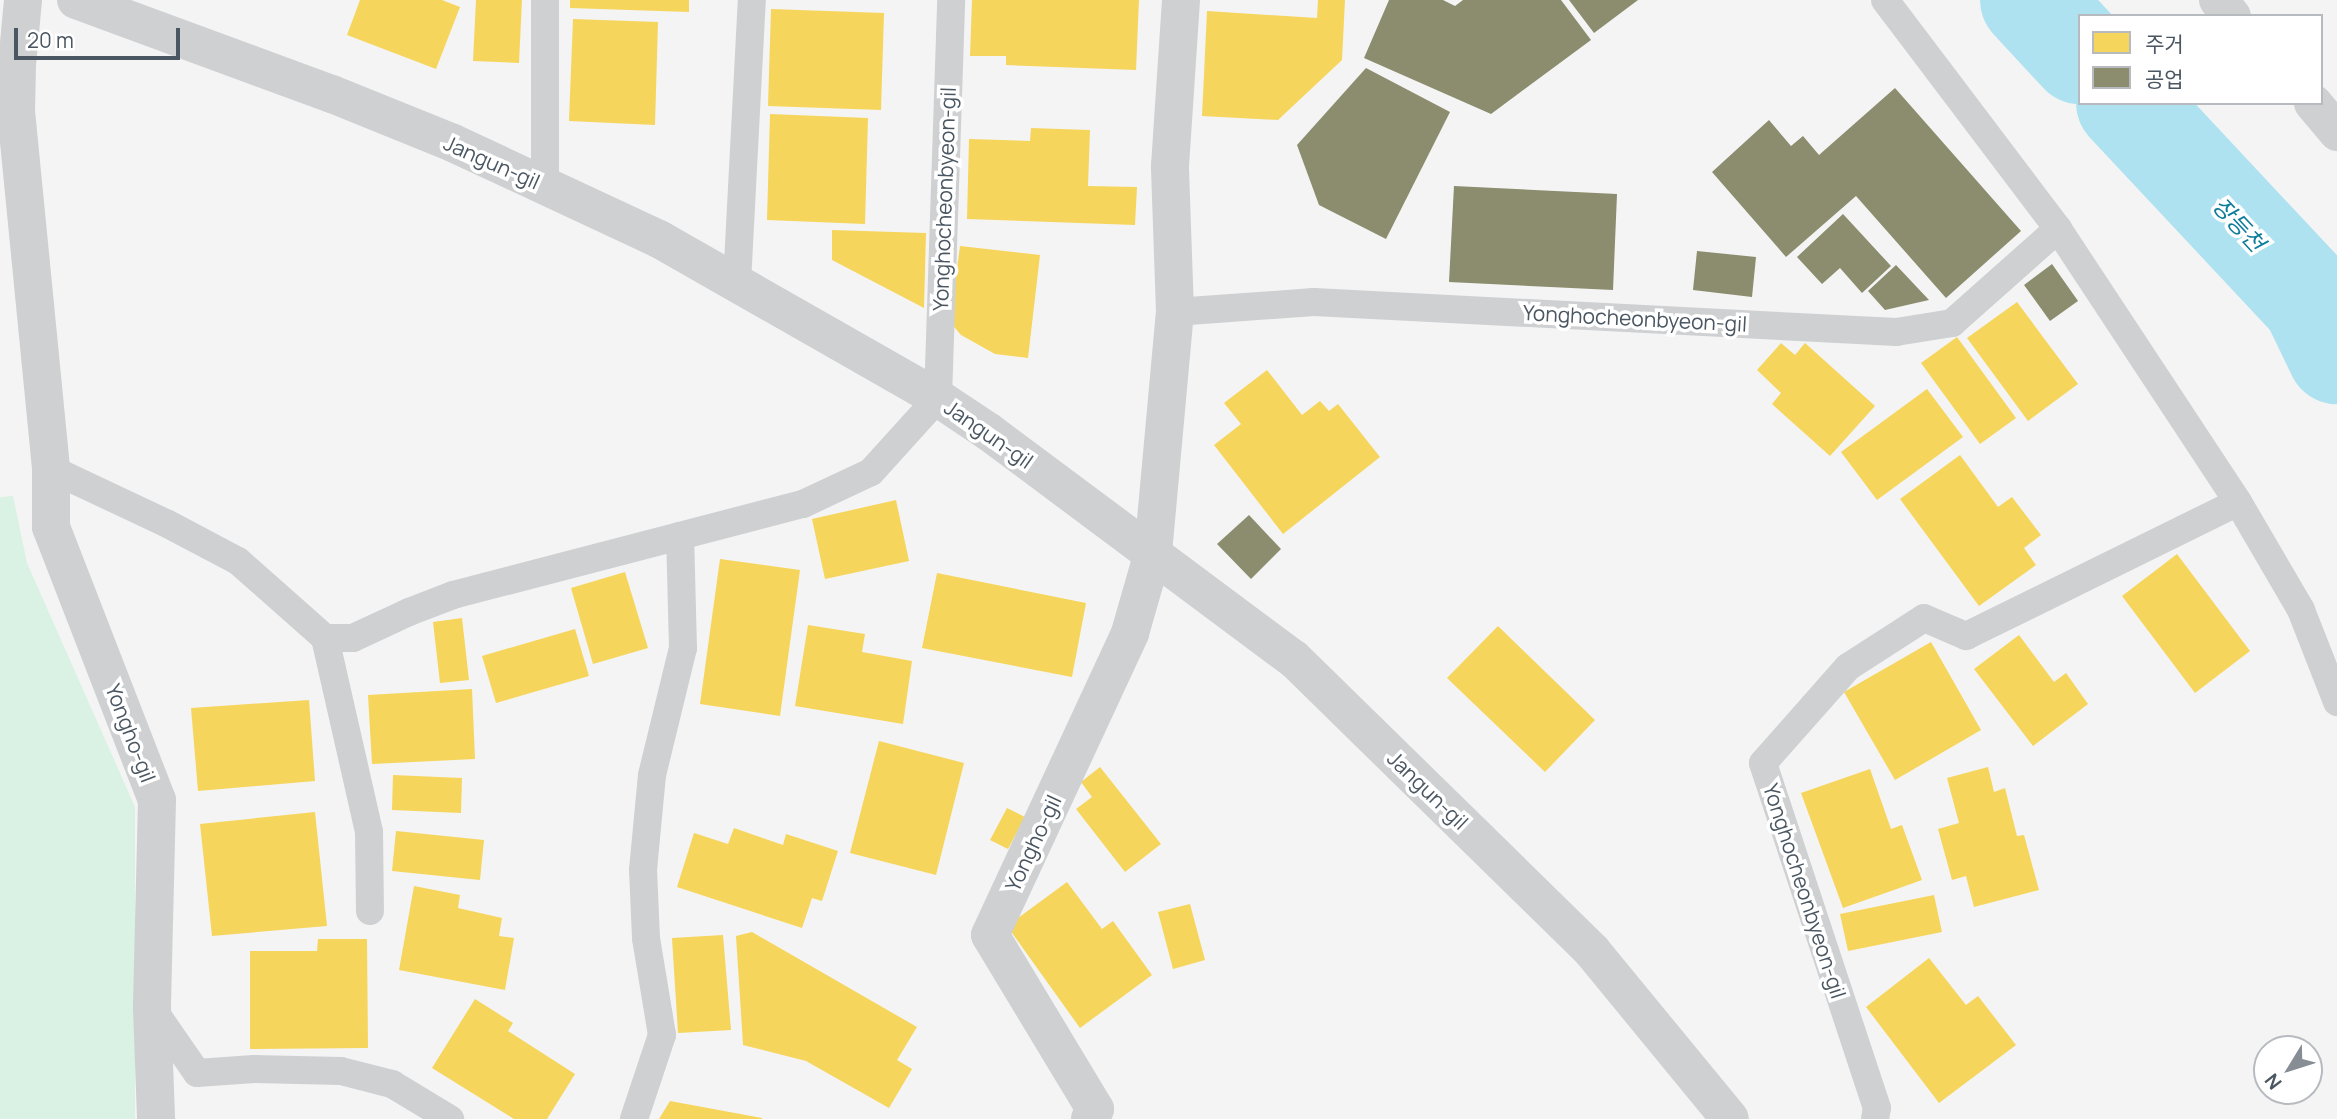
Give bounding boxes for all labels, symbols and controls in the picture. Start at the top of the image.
scale bar [18,14,184,58]
legend [2078,14,2323,105]
text: 20 m [27,26,74,54]
text: 주거 [2145,30,2184,58]
text: 공업 [2145,65,2184,93]
street label: Yonghocheonbyeon-gil [927,87,961,311]
street label: Jangun-gil [440,130,544,194]
water label: 장등천 [2207,191,2271,257]
street label: Yonghocheonbyeon-gil [1522,300,1748,336]
street label: Jangun-gil [940,394,1038,474]
street label: Yongho-gil [101,680,161,786]
street label: Jangun-gil [1382,745,1474,835]
street label: Yonghocheonbyeon-gil [1758,780,1852,1002]
street label: Yongho-gil [1000,791,1066,895]
north arrow [2253,1035,2323,1105]
text: N [2259,1068,2287,1095]

